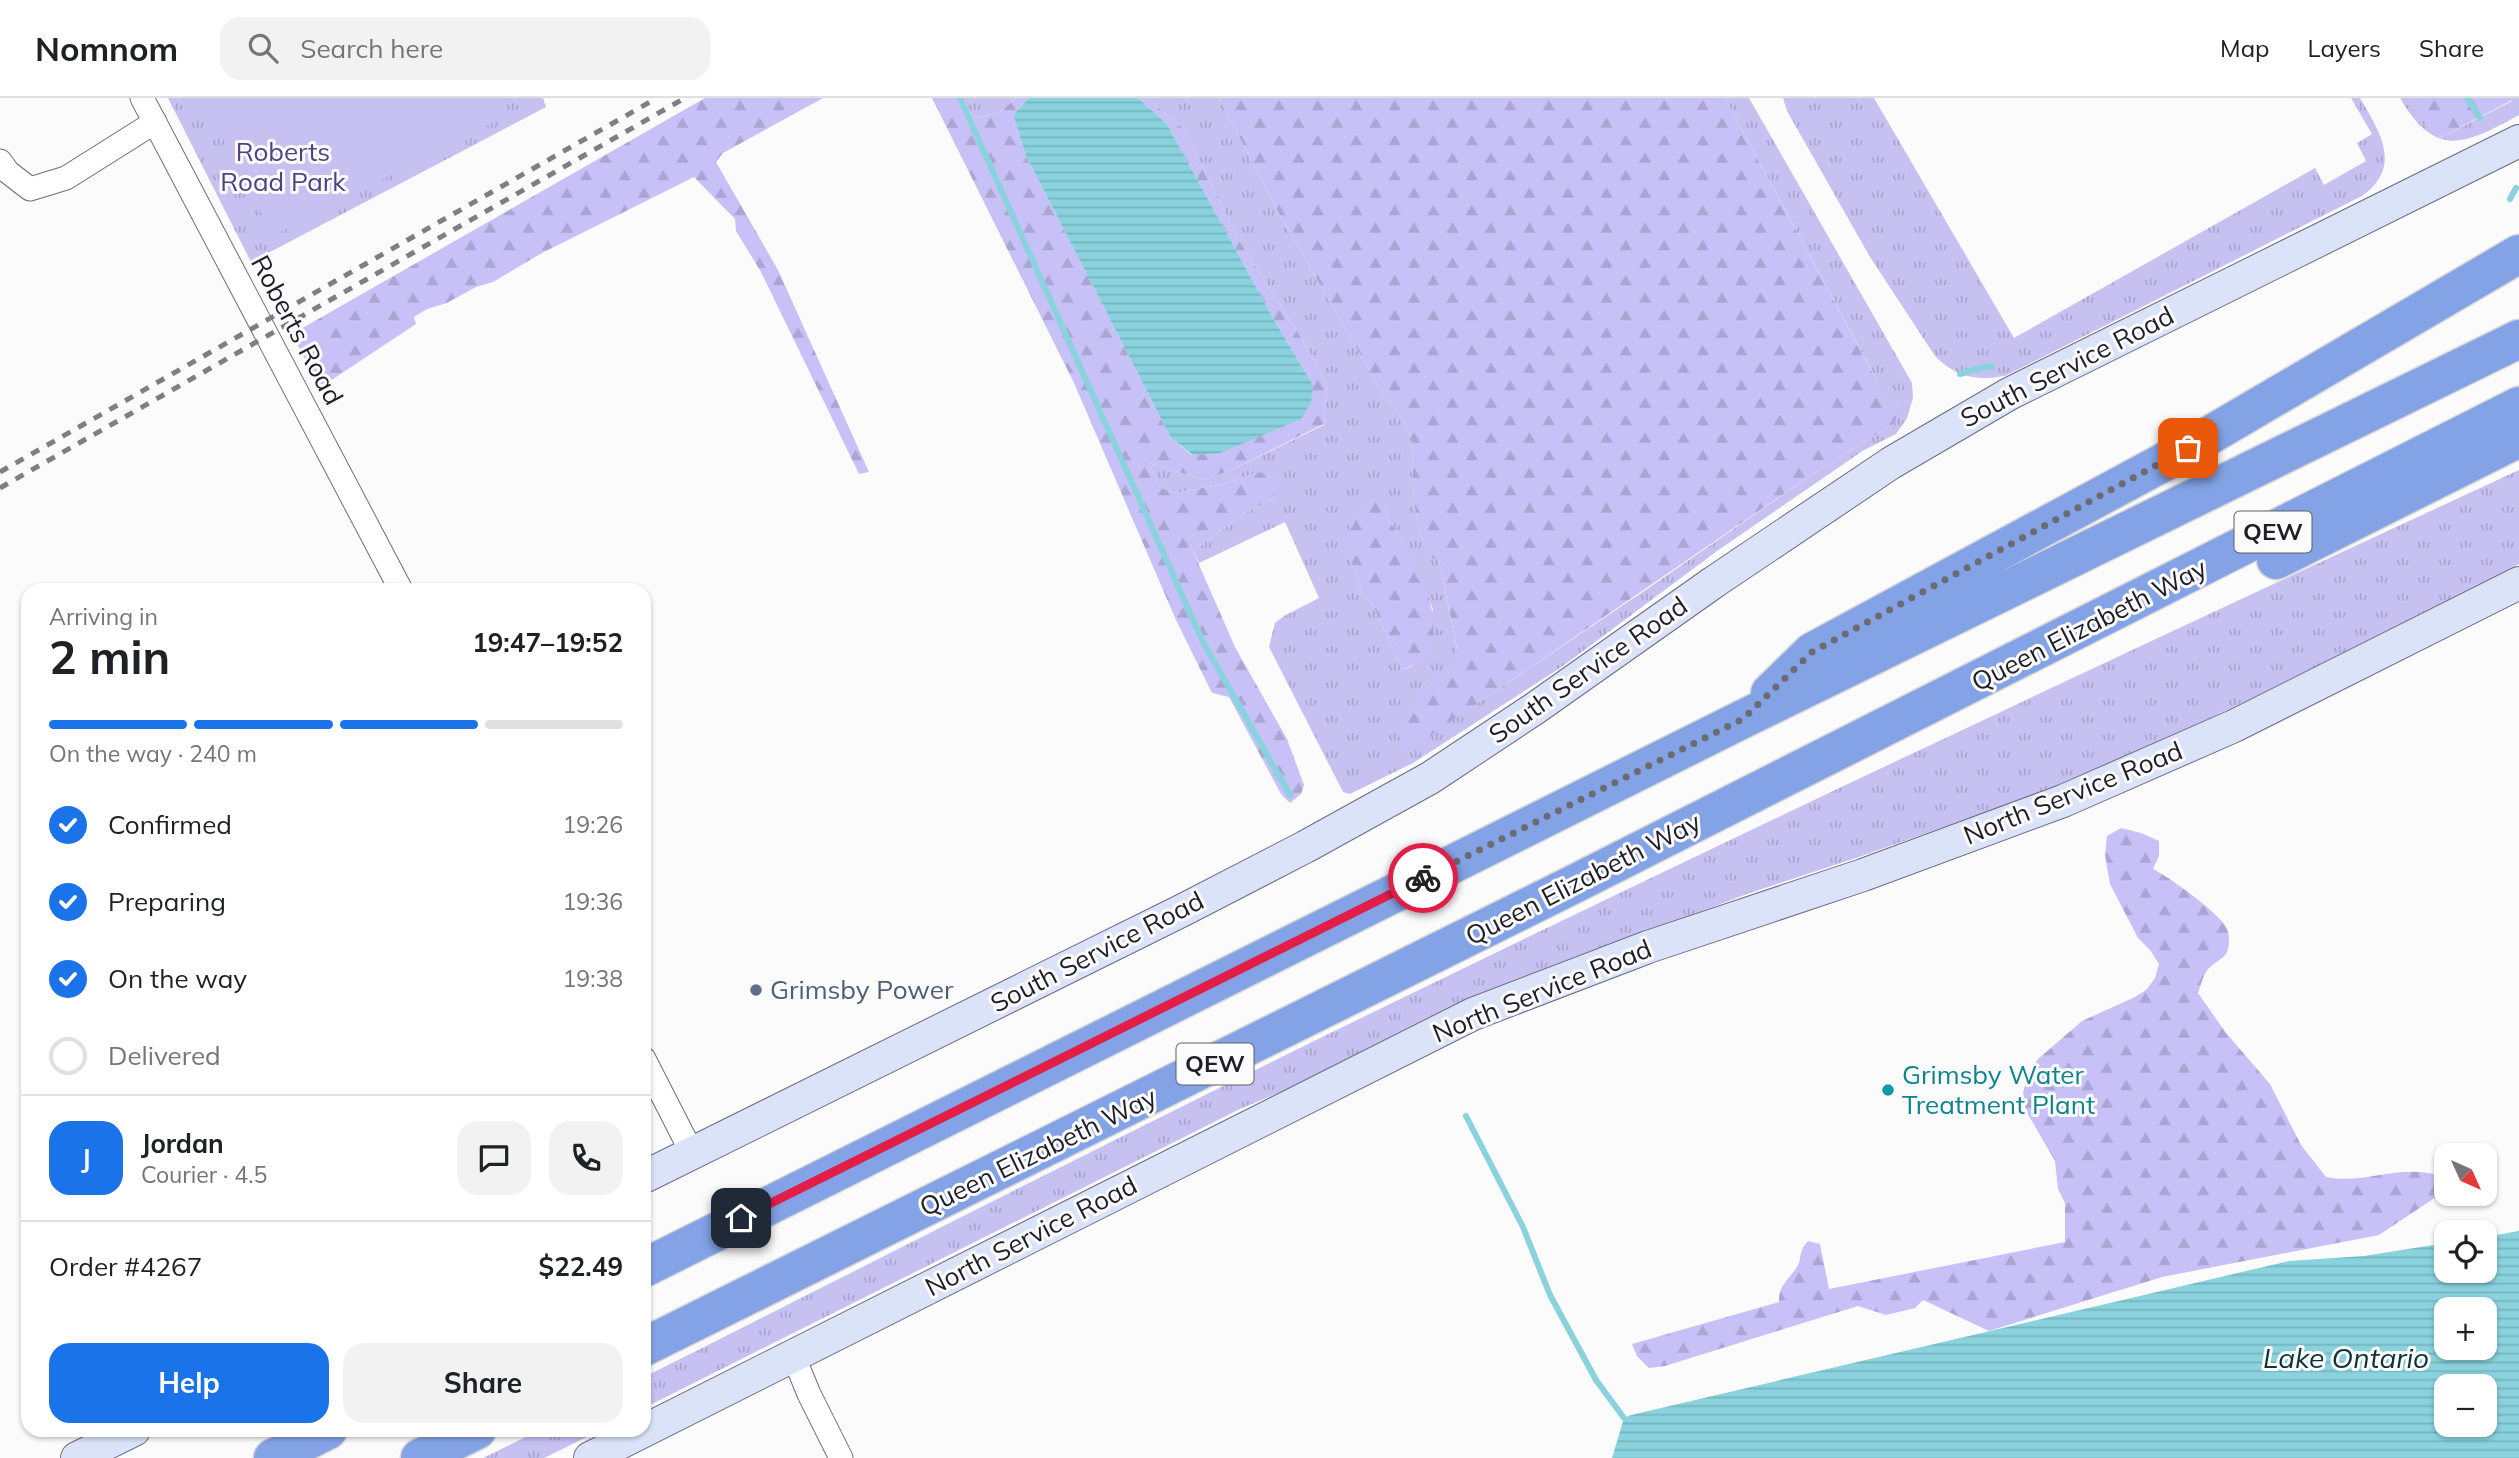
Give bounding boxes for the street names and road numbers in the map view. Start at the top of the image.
street label: Roberts Road [244,249,351,410]
street label: South Service Road [1955,299,2179,435]
road number: QEW [2234,512,2312,552]
street label: Queen Elizabeth Way [1966,551,2212,698]
street label: South Service Road [1482,589,1693,751]
street label: North Service Road [1958,734,2187,852]
street label: Queen Elizabeth Way [1460,805,1706,952]
street label: South Service Road [985,884,1209,1020]
street label: North Service Road [1427,932,1656,1050]
road number: QEW [1176,1044,1254,1084]
street label: Queen Elizabeth Way [914,1080,1162,1223]
street label: North Service Road [919,1168,1142,1303]

